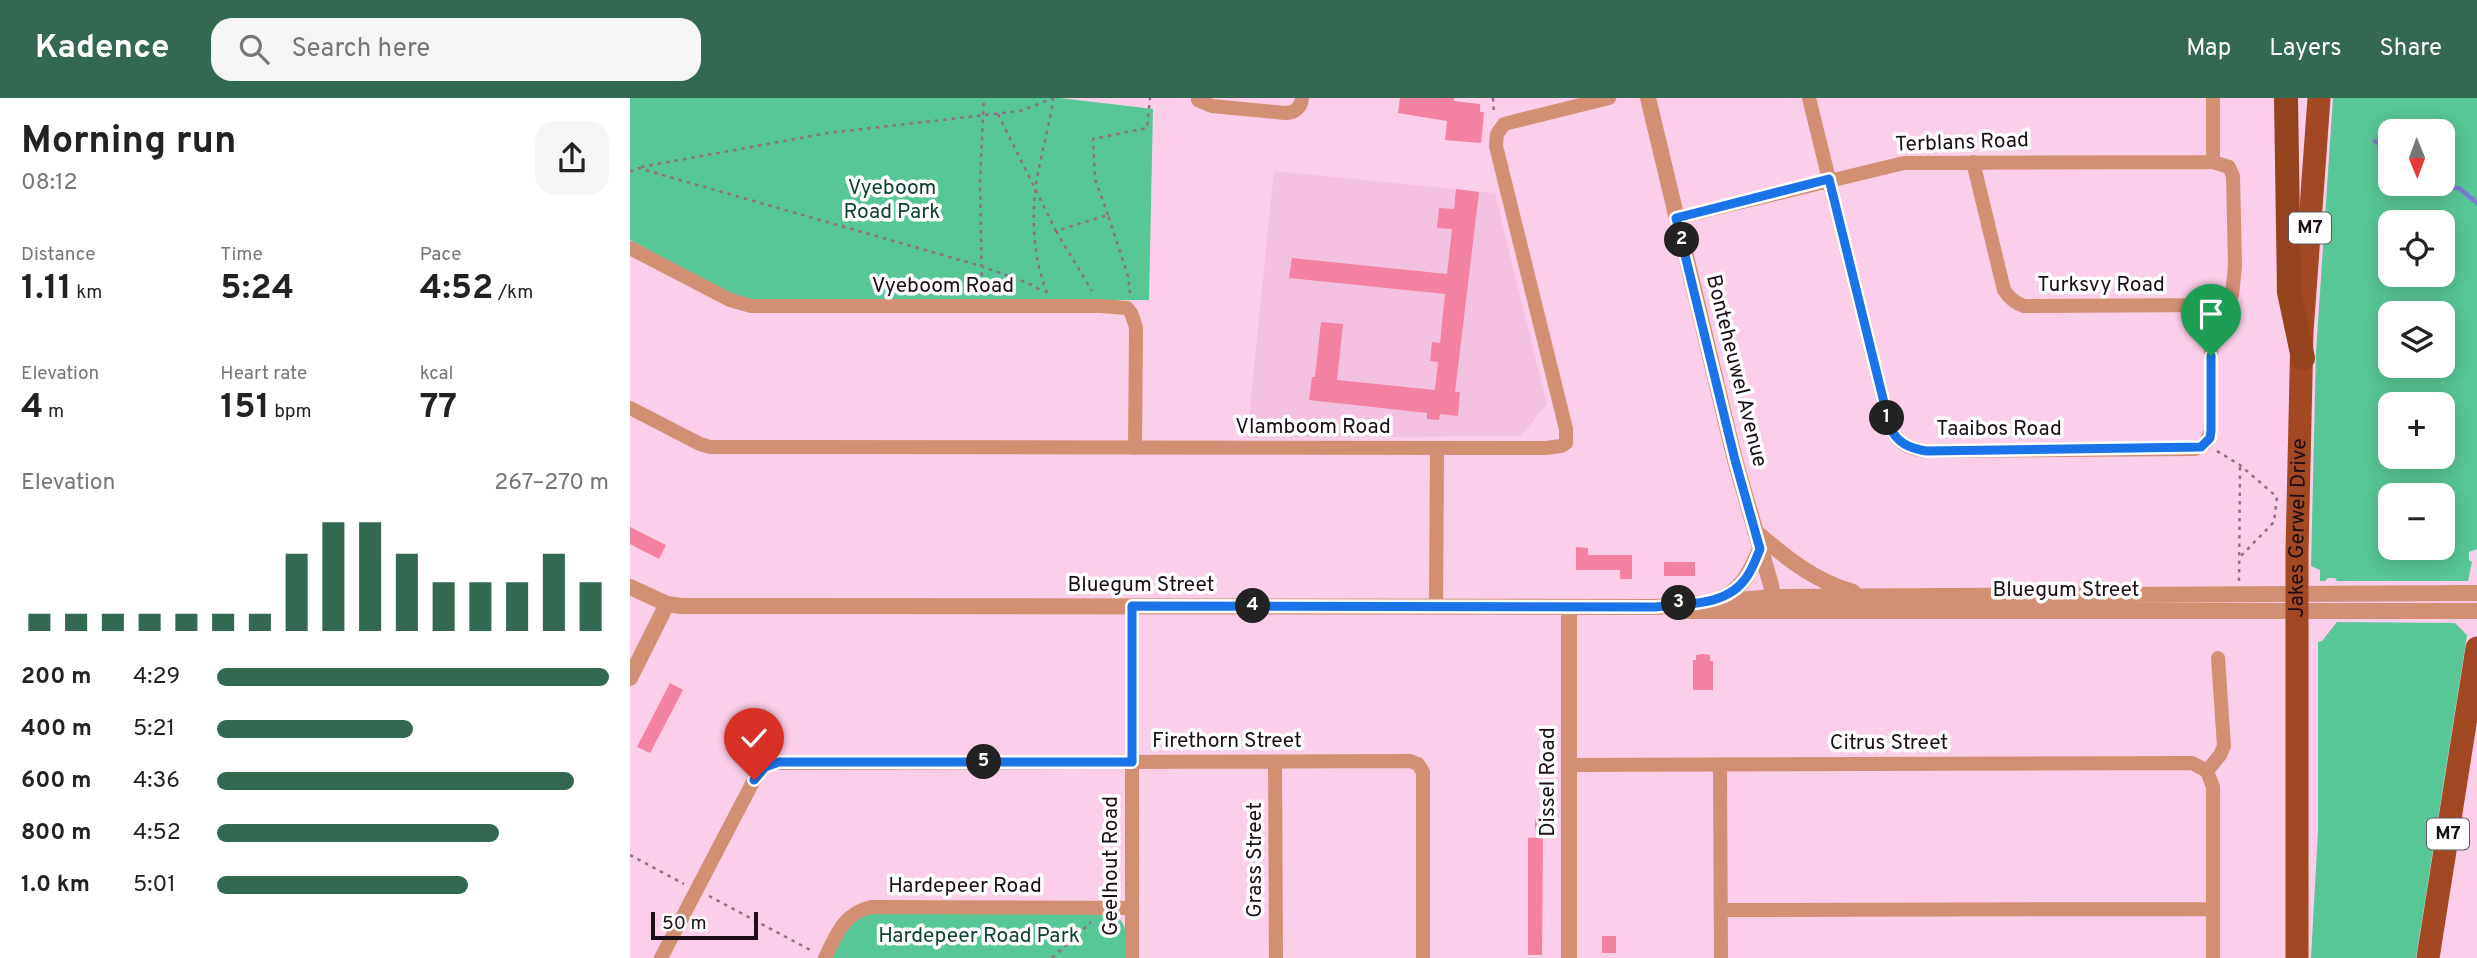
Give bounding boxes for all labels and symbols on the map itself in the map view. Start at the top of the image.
north arrow [2378,119,2455,196]
street label: Terblans Road [1895,127,2029,159]
park label: Vyeboom Road Park [844,175,940,226]
road number: M7 [2289,212,2331,244]
pin: 2 [1664,222,1700,258]
street label: Bonteheuwel Avenue [1699,272,1773,470]
street label: Turksvy Road [2037,272,2165,299]
street label: Vyeboom Road [872,273,1014,300]
pin [2181,284,2241,356]
pin: 1 [1870,400,1904,436]
street label: Vlamboom Road [1235,414,1391,441]
street label: Taaibos Road [1936,416,2062,443]
street label: Jakes Gerwel Drive [2283,438,2313,618]
street label: Bluegum Street [1068,572,1215,599]
street label: Bluegum Street [1993,577,2140,604]
pin: 3 [1662,586,1696,620]
pin: 4 [1236,588,1270,624]
pin [724,708,784,780]
street label: Dissel Road [1535,727,1562,837]
street label: Firethorn Street [1152,728,1302,755]
street label: Citrus Street [1830,730,1948,757]
pin: 5 [966,744,1002,780]
street label: Geelhout Road [1098,796,1125,936]
street label: Grass Street [1242,802,1269,918]
road number: M7 [2427,818,2469,849]
street label: Hardepeer Road [888,873,1042,900]
scale bar [651,909,758,941]
park label: Hardepeer Road Park [878,923,1080,950]

